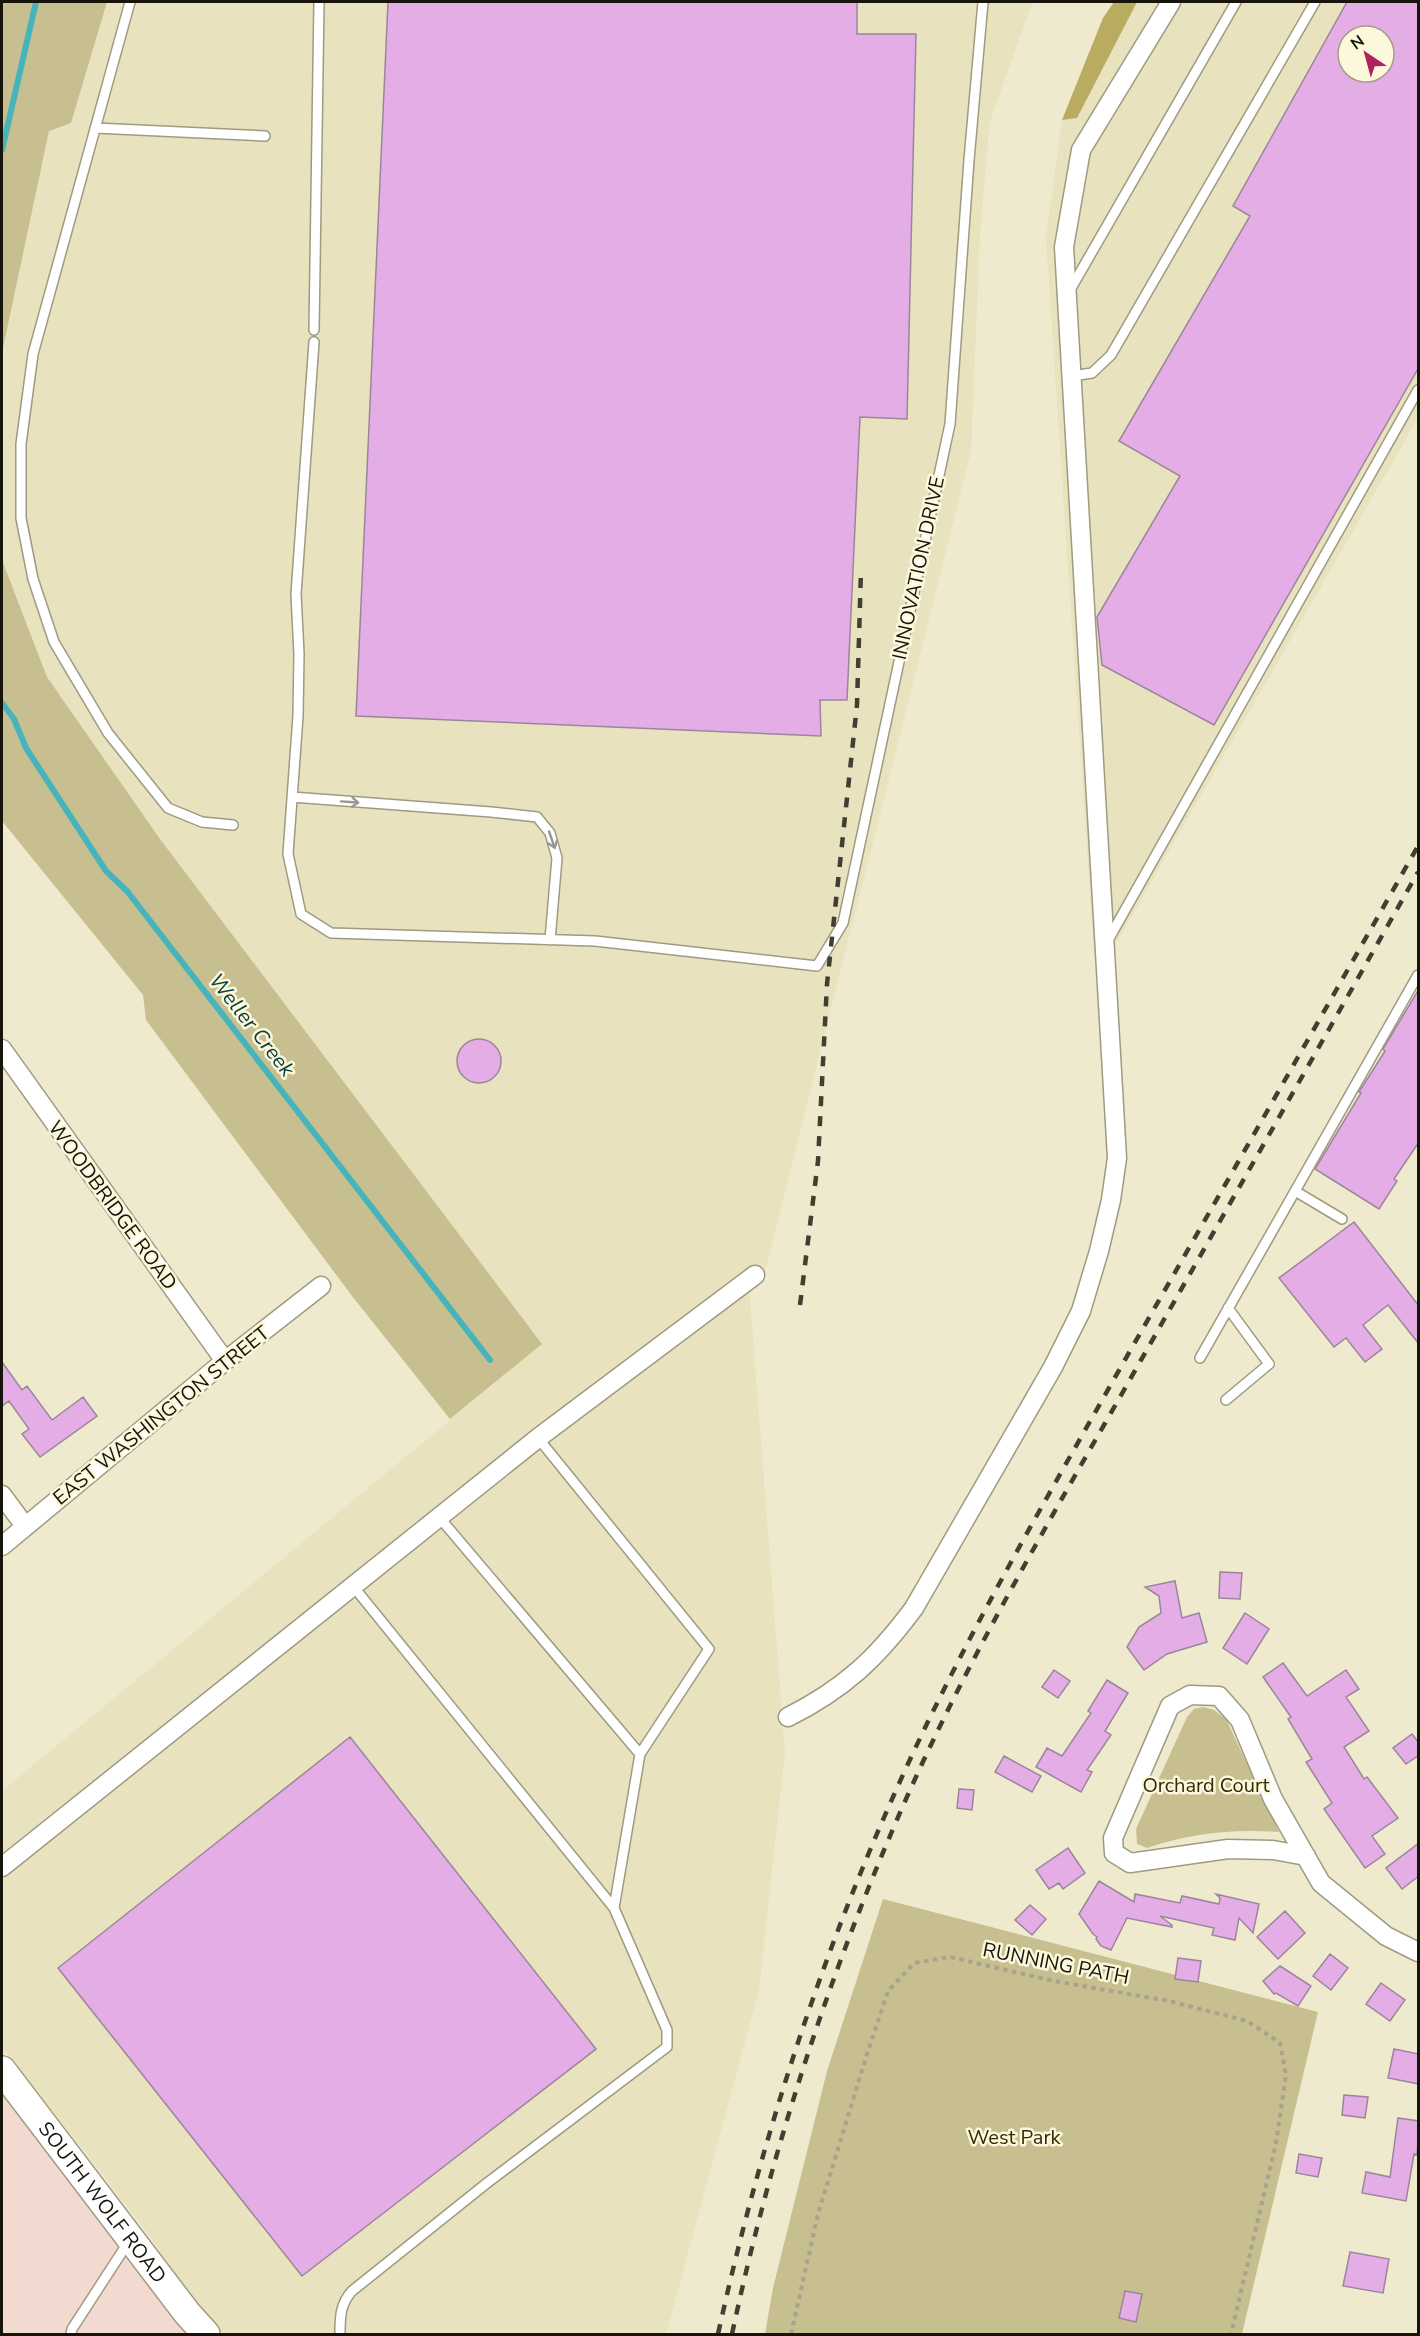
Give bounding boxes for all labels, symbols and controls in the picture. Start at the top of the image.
north arrow [1336,24,1396,84]
text: N [1346,30,1369,55]
street label: INNOVATION DRIVE [886,474,951,662]
one-way arrow [339,796,359,807]
one-way arrow [547,831,558,849]
water label: Weller Creek [203,968,301,1083]
street label: WOODBRIDGE ROAD [42,1115,183,1295]
street label: EAST WASHINGTON STREET [47,1320,275,1511]
park label: Orchard Court [1142,1772,1271,1799]
street label: RUNNING PATH [980,1936,1131,1991]
street label: SOUTH WOLF ROAD [32,2116,172,2289]
park label: West Park [967,2124,1062,2151]

